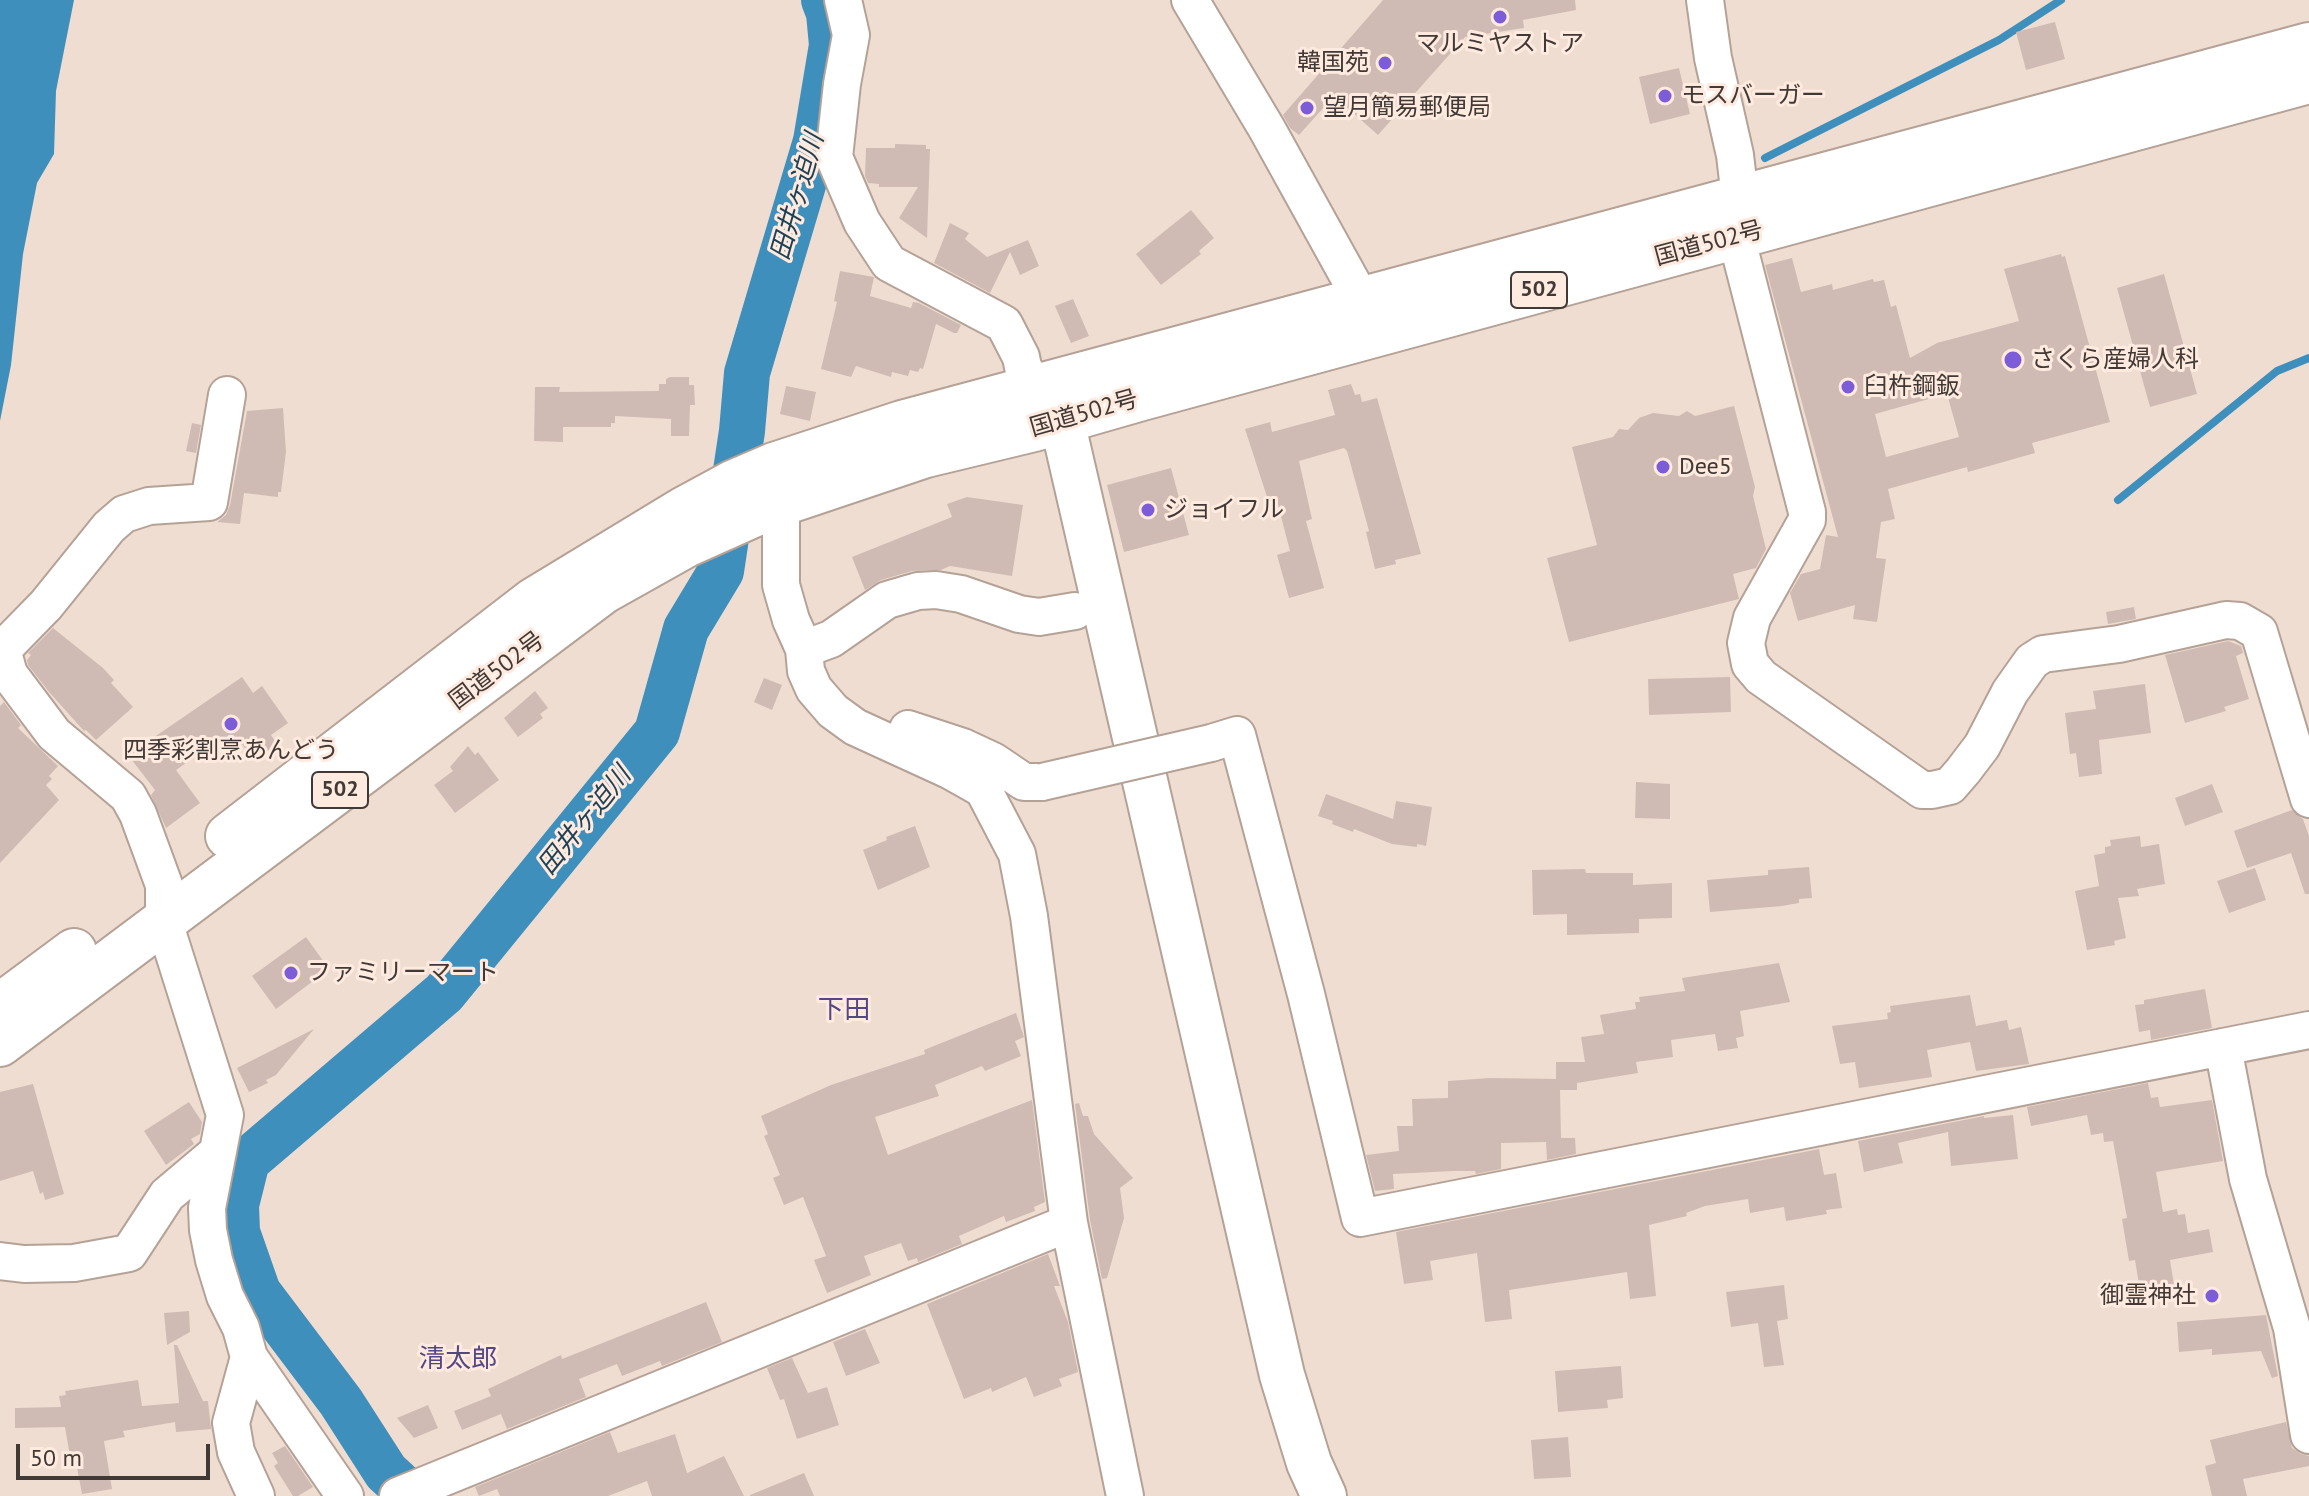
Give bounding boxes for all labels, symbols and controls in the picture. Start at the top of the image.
marker: マルミヤストア [1491,8,1509,26]
place label: マルミヤストア [1416,30,1584,58]
place label: 韓国苑 [1297,49,1369,77]
marker: 韓国苑 [1376,54,1394,72]
place label: モスバーガー [1681,82,1825,110]
marker: モスバーガー [1656,87,1674,105]
place label: 望月簡易郵便局 [1323,94,1491,122]
marker: 望月簡易郵便局 [1298,99,1316,117]
water label: 田井ヶ迫川 [765,130,831,264]
street label: 国道502号 [1652,216,1766,272]
road number: 502 [1511,272,1567,308]
place label: さくら産婦人科 [2031,346,2199,374]
marker: さくら産婦人科 [2002,349,2024,371]
place label: 臼杵鋼鈑 [1864,373,1960,401]
marker: 臼杵鋼鈑 [1839,378,1857,396]
street label: 国道502号 [1027,385,1141,443]
place label: Dee5 [1679,453,1732,481]
marker: Dee5 [1654,458,1672,476]
place label: ジョイフル [1164,496,1284,524]
marker: ジョイフル [1139,501,1157,519]
street label: 国道502号 [444,626,550,716]
marker: 四季彩割烹あんどう [222,715,240,733]
place label: 四季彩割烹あんどう [123,737,339,765]
water label: 田井ヶ迫川 [532,761,638,881]
road number: 502 [312,772,368,808]
place label: ファミリーマート [307,959,499,987]
marker: ファミリーマート [282,964,300,982]
district label: 下田 [818,995,870,1027]
place label: 御霊神社 [2100,1282,2196,1310]
marker: 御霊神社 [2203,1287,2221,1305]
district label: 清太郎 [419,1344,497,1376]
scale bar [20,1428,214,1478]
text: 50 m [30,1442,82,1473]

